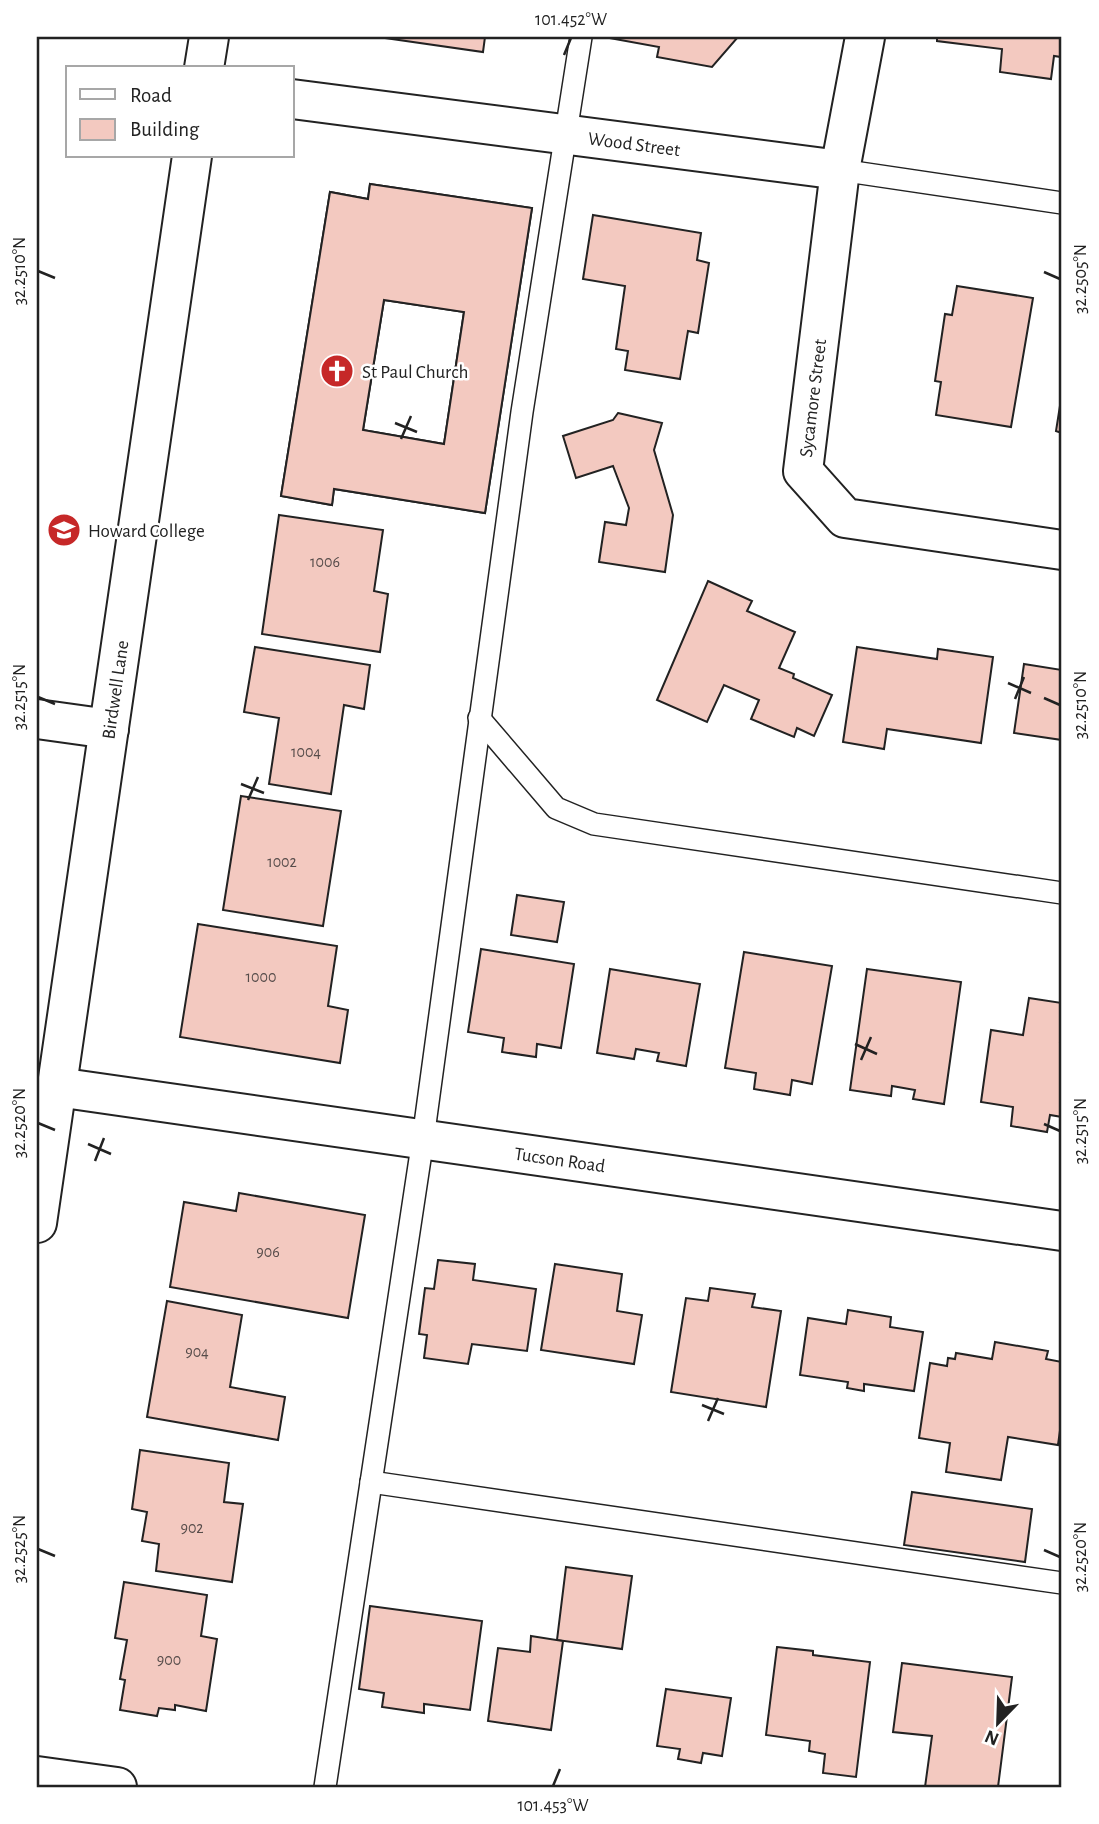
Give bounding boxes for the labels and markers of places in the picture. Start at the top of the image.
church icon: St Paul Church [318,352,356,390]
place label: St Paul Church [362,363,468,382]
school or university icon: Howard College [45,511,83,549]
place label: Howard College [88,522,205,541]

